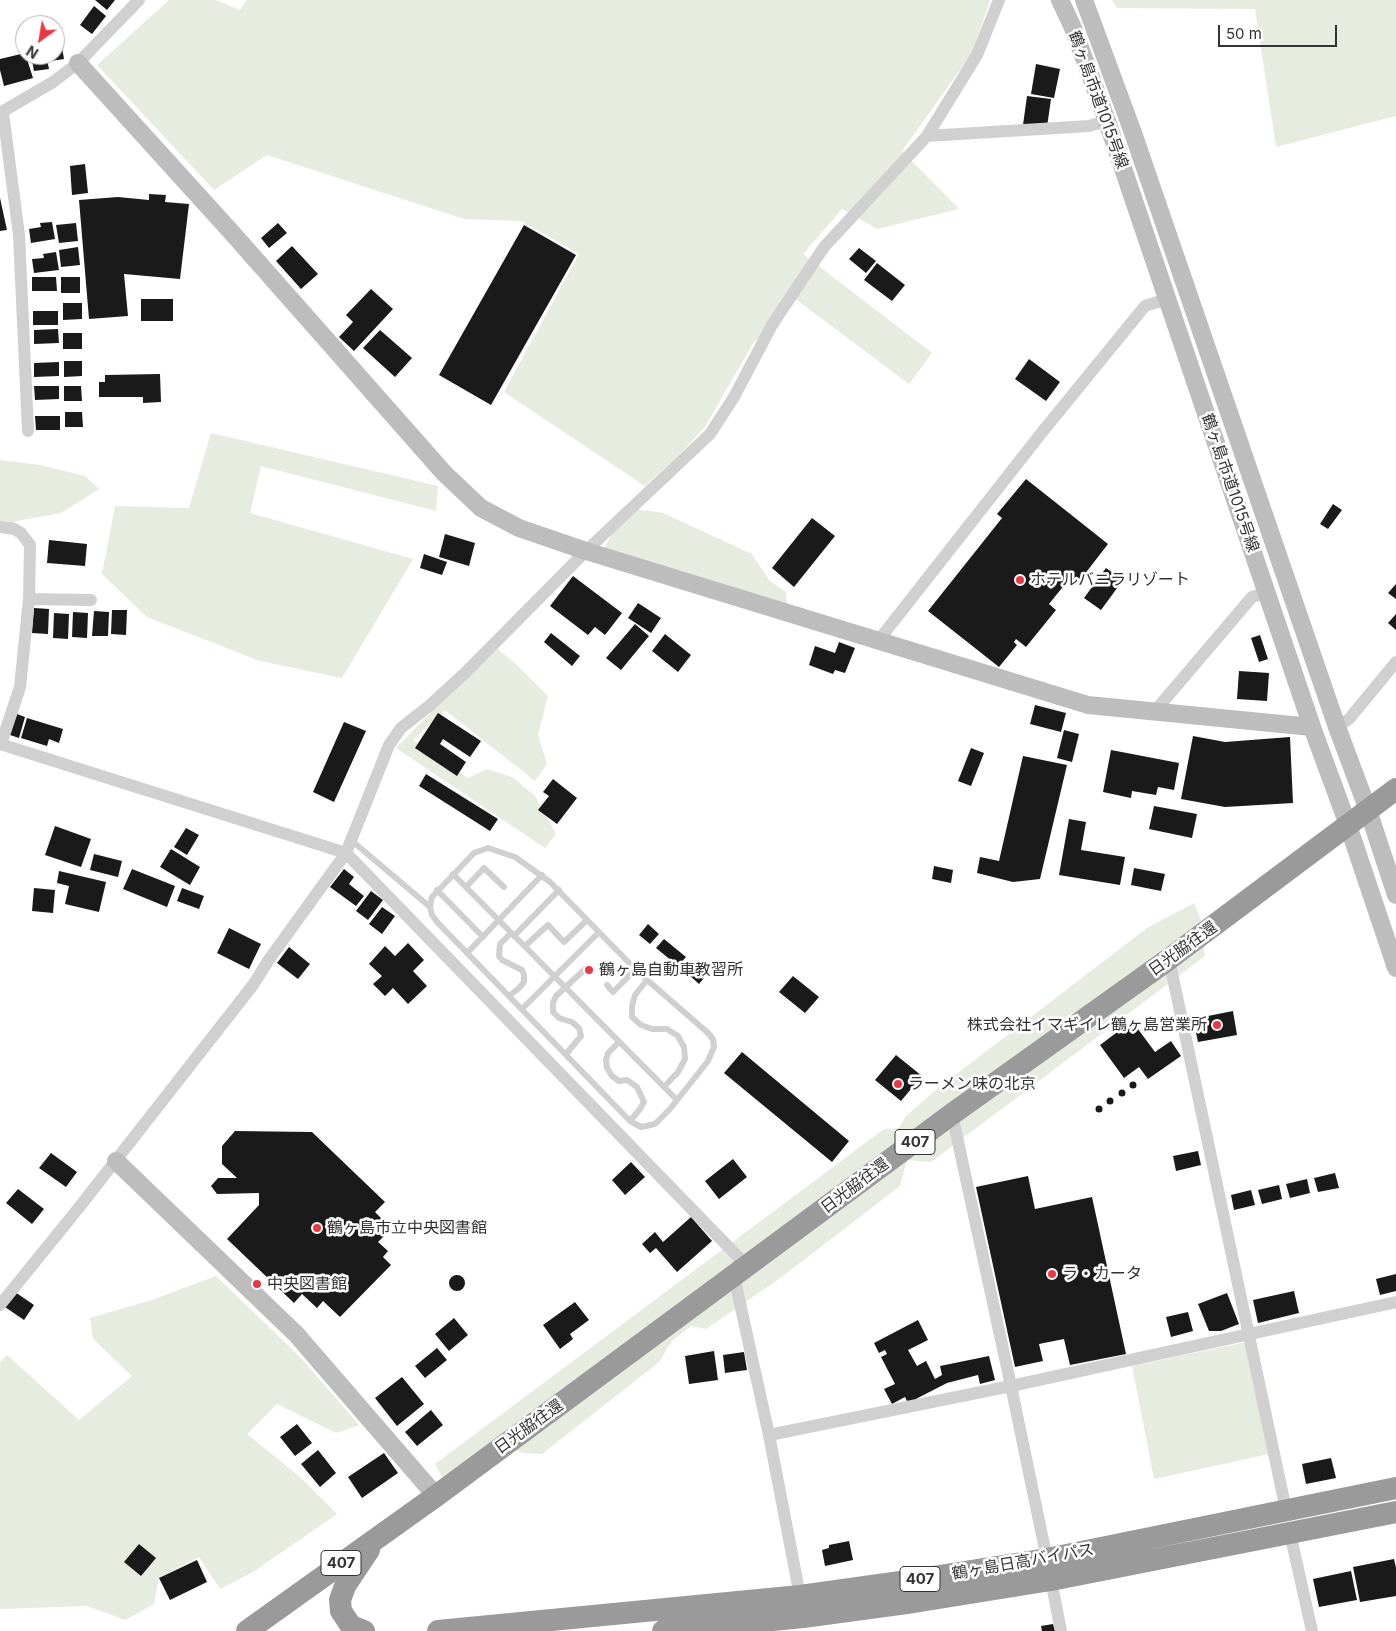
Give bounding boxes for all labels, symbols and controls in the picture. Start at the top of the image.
north arrow [15,15,65,65]
scale bar [1221,15,1340,47]
text: 50 m [1226,24,1262,43]
street label: 鶴ヶ島市道1015号線 [1064,29,1132,171]
text: N [23,42,41,62]
street label: 鶴ヶ島市道1015号線 [1197,411,1263,555]
place label: ホテルバニラリゾート [1030,570,1190,590]
marker: ホテルバニラリゾート [1014,574,1026,586]
street label: 日光脇往還 [1145,918,1221,980]
place label: 鶴ヶ島自動車教習所 [599,960,743,980]
marker: 鶴ヶ島自動車教習所 [583,964,595,976]
place label: 株式会社イマギイレ鶴ヶ島営業所 [967,1015,1207,1035]
marker: 株式会社イマギイレ鶴ヶ島営業所 [1211,1019,1223,1031]
place label: ラーメン味の北京 [908,1074,1036,1094]
marker: ラーメン味の北京 [892,1078,904,1090]
road number: 407 [895,1130,935,1154]
street label: 日光脇往還 [817,1154,893,1218]
place label: 鶴ヶ島市立中央図書館 [327,1218,487,1238]
marker: 鶴ヶ島市立中央図書館 [311,1222,323,1234]
place label: ラ・カータ [1062,1264,1142,1284]
marker: ラ・カータ [1046,1268,1058,1280]
place label: 中央図書館 [267,1274,347,1294]
marker: 中央図書館 [251,1278,263,1290]
street label: 日光脇往還 [491,1396,567,1458]
street label: 鶴ヶ島日高バイパス [950,1540,1096,1584]
road number: 407 [321,1550,361,1576]
road number: 407 [900,1566,940,1592]

